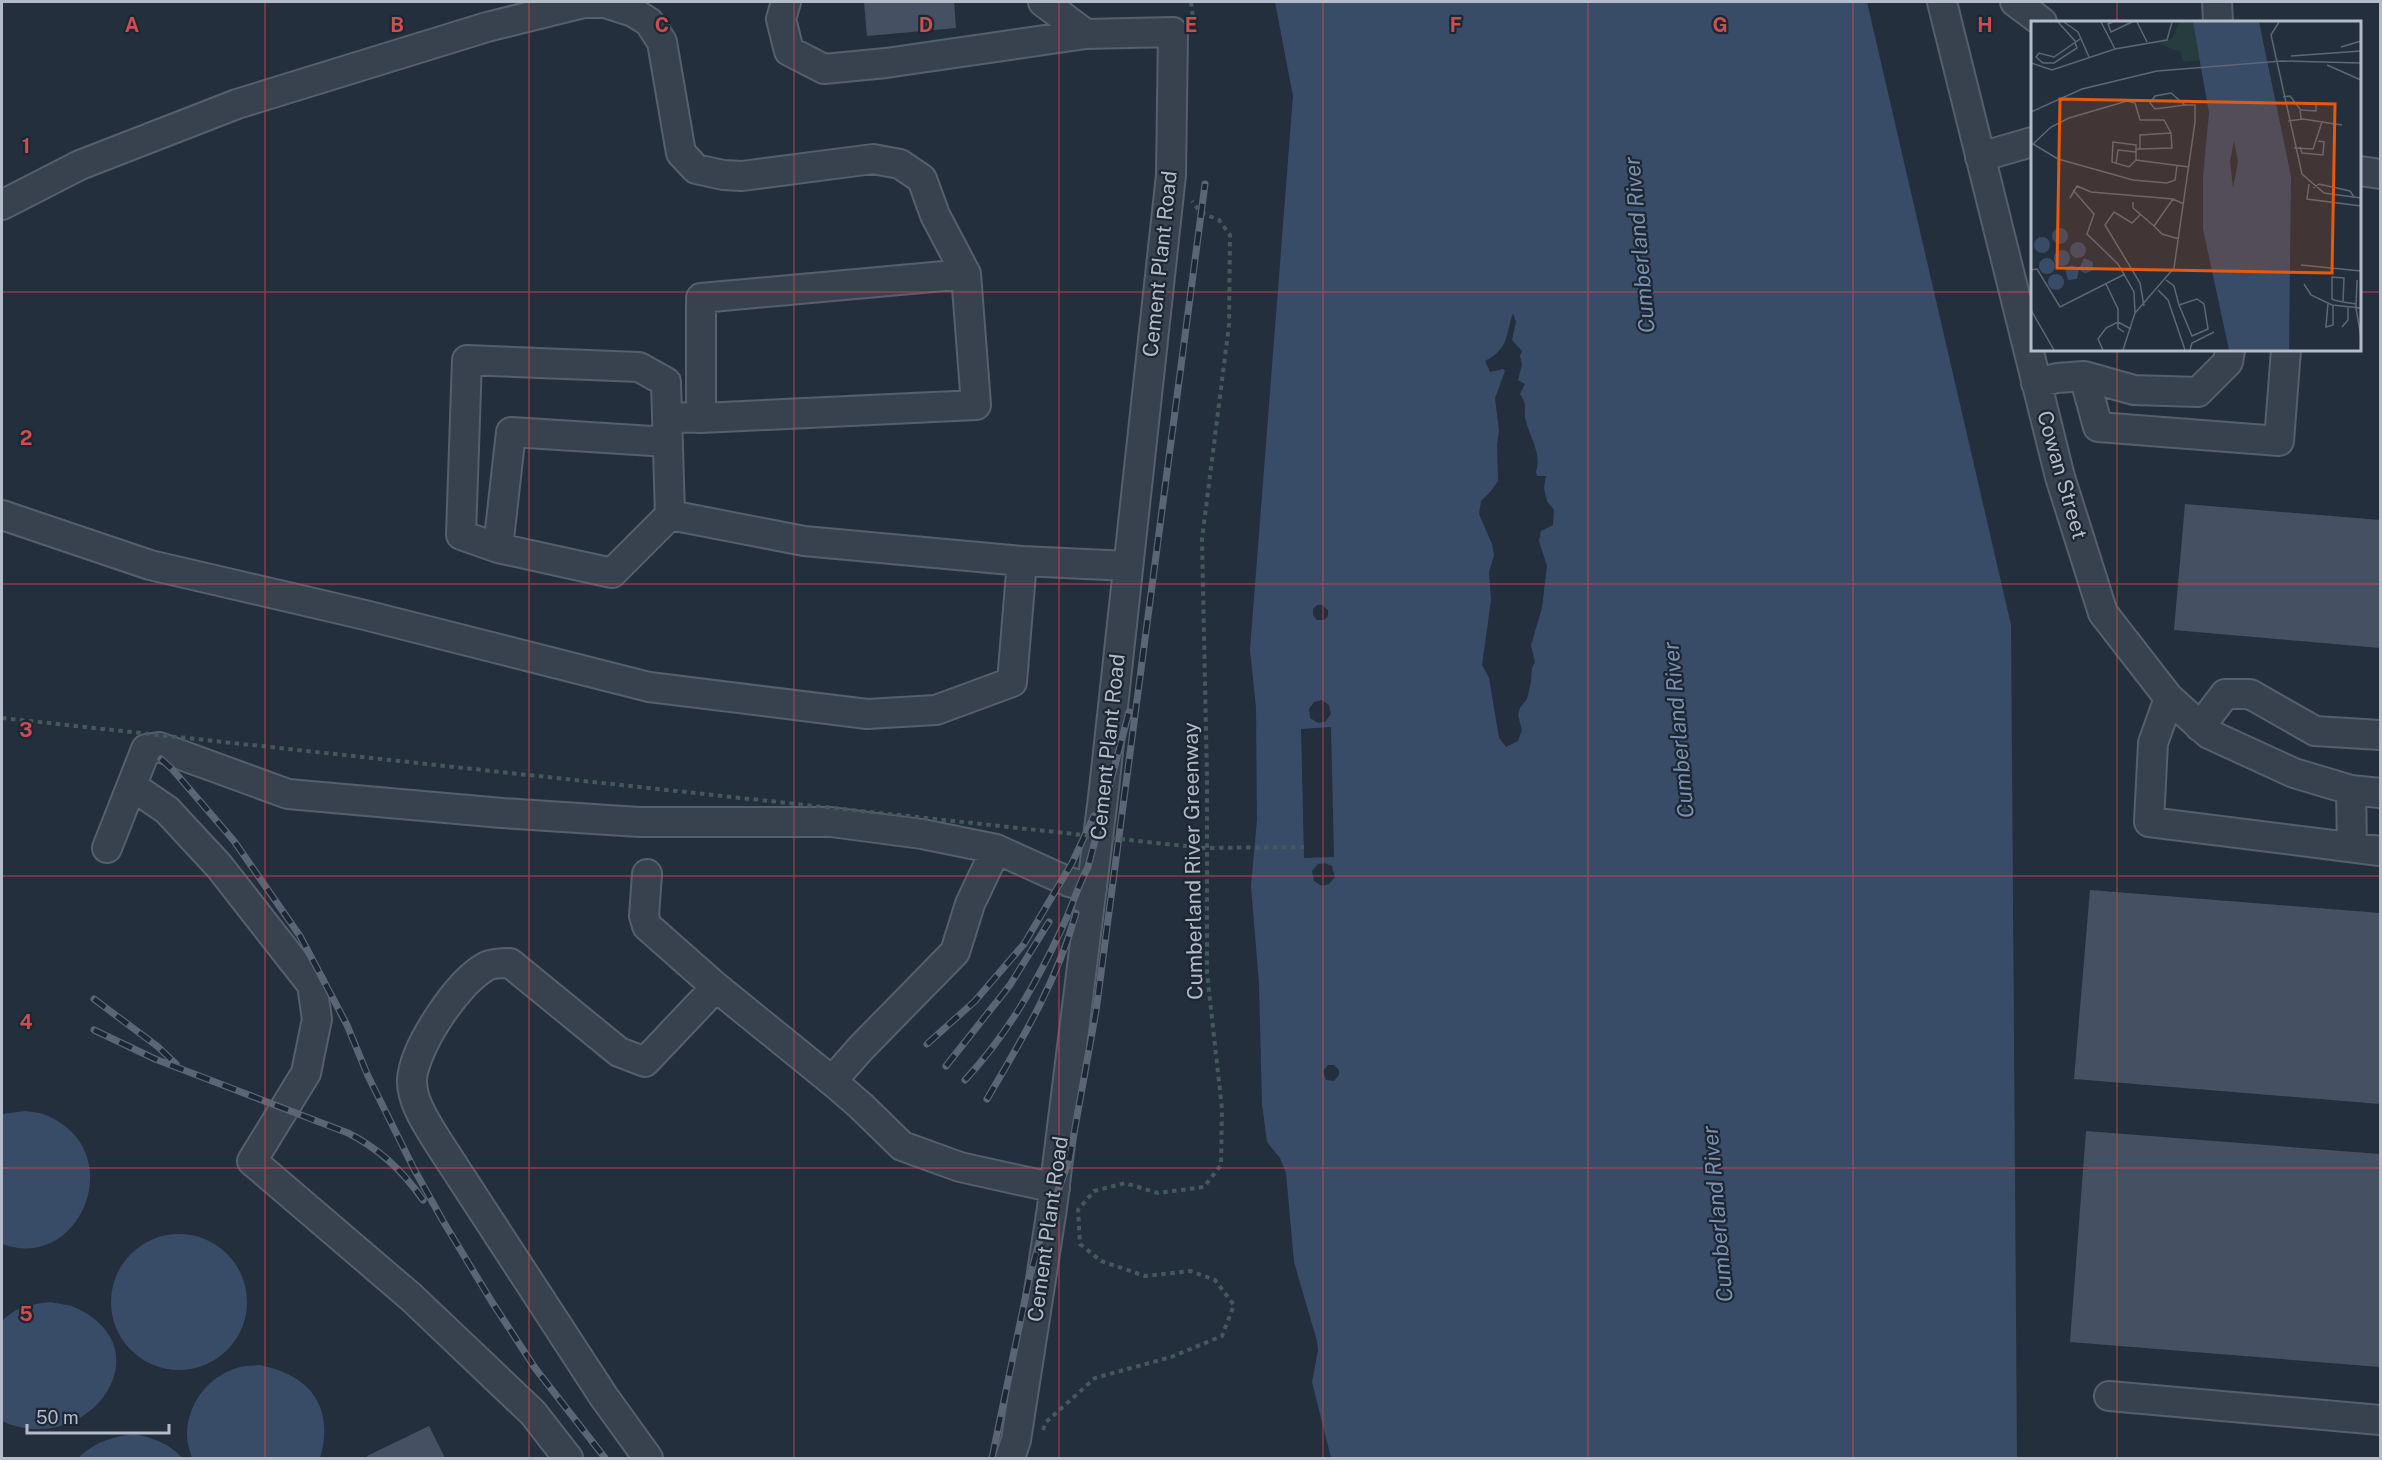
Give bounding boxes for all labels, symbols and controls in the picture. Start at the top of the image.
text: A [125,13,139,37]
text: B [390,13,404,37]
text: C [655,13,669,37]
text: D [919,13,933,37]
text: E [1185,13,1197,37]
text: F [1450,13,1462,37]
text: G [1712,13,1728,37]
text: H [1977,13,1993,37]
inset map [2031,21,2361,351]
text: 1 [22,134,30,158]
water label: Cumberland River [1618,155,1660,334]
street label: Cement Plant Road [1137,170,1182,358]
street label: Cowan Street [2032,408,2093,542]
text: 2 [20,426,32,450]
water label: Cumberland River [1657,640,1699,819]
street label: Cement Plant Road [1085,653,1130,841]
text: 3 [19,718,33,742]
street label: Cumberland River Greenway [1178,722,1207,1000]
text: 4 [19,1010,33,1034]
water label: Cumberland River [1696,1124,1738,1303]
street label: Cement Plant Road [1022,1134,1073,1323]
text: 5 [19,1302,33,1326]
scale bar [27,1397,170,1435]
text: 50 m [36,1407,79,1428]

